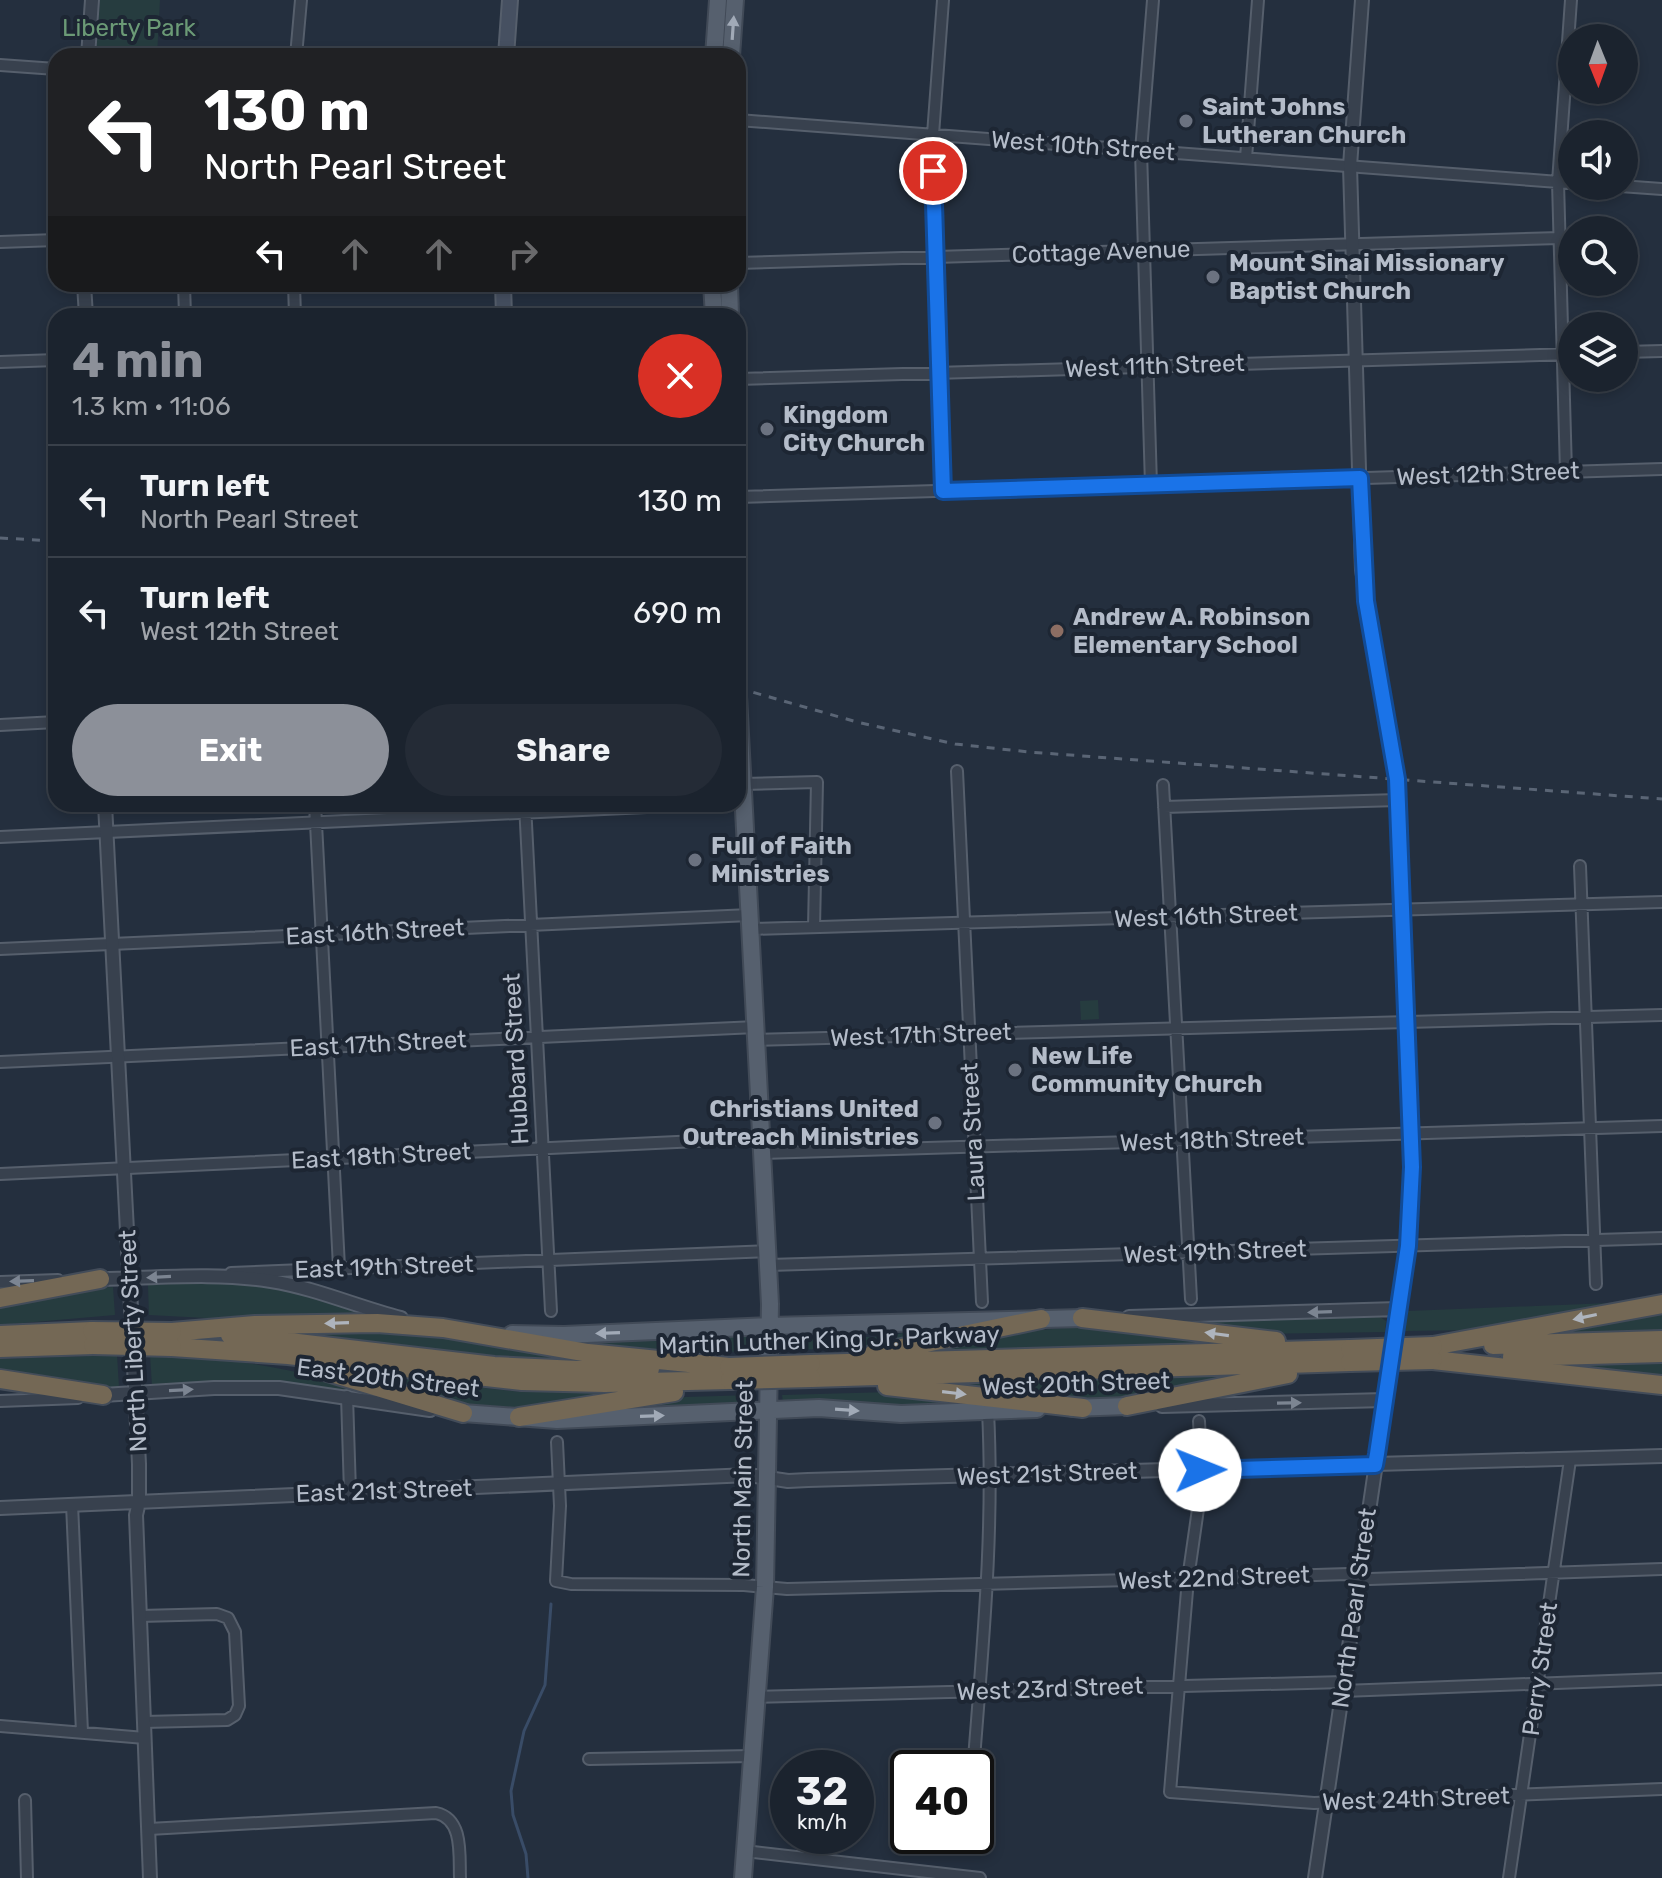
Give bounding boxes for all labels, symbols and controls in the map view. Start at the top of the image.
park label: Liberty Park [62,14,197,42]
one-way arrow [727,15,740,40]
north arrow [1558,24,1638,104]
map controls [1558,24,1638,392]
text: 130 m [204,78,370,144]
icon: left [72,80,176,184]
place label: Saint Johns Lutheran Church [1202,93,1406,149]
marker: Saint Johns Lutheran Church [1177,112,1195,130]
button: sound [1558,120,1638,200]
street label: West 10th Street [990,126,1176,166]
pin [899,137,967,205]
text: North Pearl Street [204,145,506,188]
icon: arrive [911,149,955,193]
button: search [1558,216,1638,296]
icon: left [249,232,293,276]
icon: ahead [333,232,377,276]
icon: ahead [417,232,461,276]
icon: right [501,232,545,276]
street label: Cottage Avenue [1011,235,1191,269]
place label: Mount Sinai Missionary Baptist Church [1229,249,1505,305]
marker: Mount Sinai Missionary Baptist Church [1204,268,1222,286]
button: layers [1558,312,1638,392]
text: 4 min [72,332,204,389]
button: close [638,334,722,418]
street label: West 11th Street [1065,349,1245,383]
text: 1.3 km · 11:06 [72,391,231,422]
place label: Kingdom City Church [783,401,925,457]
marker: Kingdom City Church [758,420,776,438]
street label: West 12th Street [1396,457,1580,491]
text: Turn left [140,468,270,504]
icon: left [72,479,116,523]
text: 130 m [638,483,722,519]
text: North Pearl Street [140,504,358,535]
text: Turn left [140,580,270,616]
icon: left [72,591,116,635]
text: 690 m [633,595,722,631]
place label: Andrew A. Robinson Elementary School [1073,603,1311,659]
text: West 12th Street [140,616,339,647]
marker: Andrew A. Robinson Elementary School [1048,622,1066,640]
button: Exit [72,704,389,796]
button: Share [405,704,722,796]
place label: Full of Faith Ministries [711,832,852,888]
marker: Full of Faith Ministries [686,851,704,869]
street label: West 16th Street [1114,899,1298,933]
street label: East 16th Street [285,913,465,951]
street label: Hubbard Street [498,972,534,1146]
street label: West 17th Street [830,1018,1012,1052]
street label: East 17th Street [289,1025,467,1063]
place label: New Life Community Church [1031,1042,1263,1098]
marker: New Life Community Church [1006,1061,1024,1079]
street label: Laura Street [955,1062,991,1202]
place label: Christians United Outreach Ministries [683,1095,919,1151]
marker: Christians United Outreach Ministries [926,1114,944,1132]
street label: West 18th Street [1119,1123,1305,1157]
street label: East 18th Street [290,1137,472,1175]
street label: North Liberty Street [113,1229,153,1453]
street label: West 19th Street [1123,1235,1307,1269]
street label: East 19th Street [294,1250,474,1284]
one-way arrow [146,1271,171,1284]
one-way arrow [9,1275,34,1288]
one-way arrow [1307,1305,1332,1318]
one-way arrow [1572,1311,1597,1324]
one-way arrow [324,1316,349,1329]
street label: Martin Luther King Jr. Parkway [658,1320,1000,1360]
one-way arrow [595,1326,620,1339]
one-way arrow [1204,1328,1229,1341]
street label: East 20th Street [295,1353,481,1403]
street label: West 20th Street [981,1367,1171,1401]
street label: North Main Street [727,1380,759,1578]
one-way arrow [169,1383,194,1396]
one-way arrow [942,1386,967,1399]
one-way arrow [1277,1396,1302,1409]
one-way arrow [835,1404,860,1417]
one-way arrow [640,1410,665,1423]
position arrow [1158,1428,1242,1512]
street label: West 21st Street [956,1457,1138,1491]
street label: East 21st Street [295,1474,473,1508]
street label: North Pearl Street [1326,1506,1382,1710]
street label: West 22nd Street [1118,1561,1310,1595]
street label: Perry Street [1517,1600,1563,1738]
street label: West 23rd Street [956,1672,1144,1706]
speed limit sign: 40 [890,1750,994,1854]
text: 32 [796,1768,848,1815]
street label: West 24th Street [1322,1782,1510,1816]
text: km/h [797,1810,847,1834]

